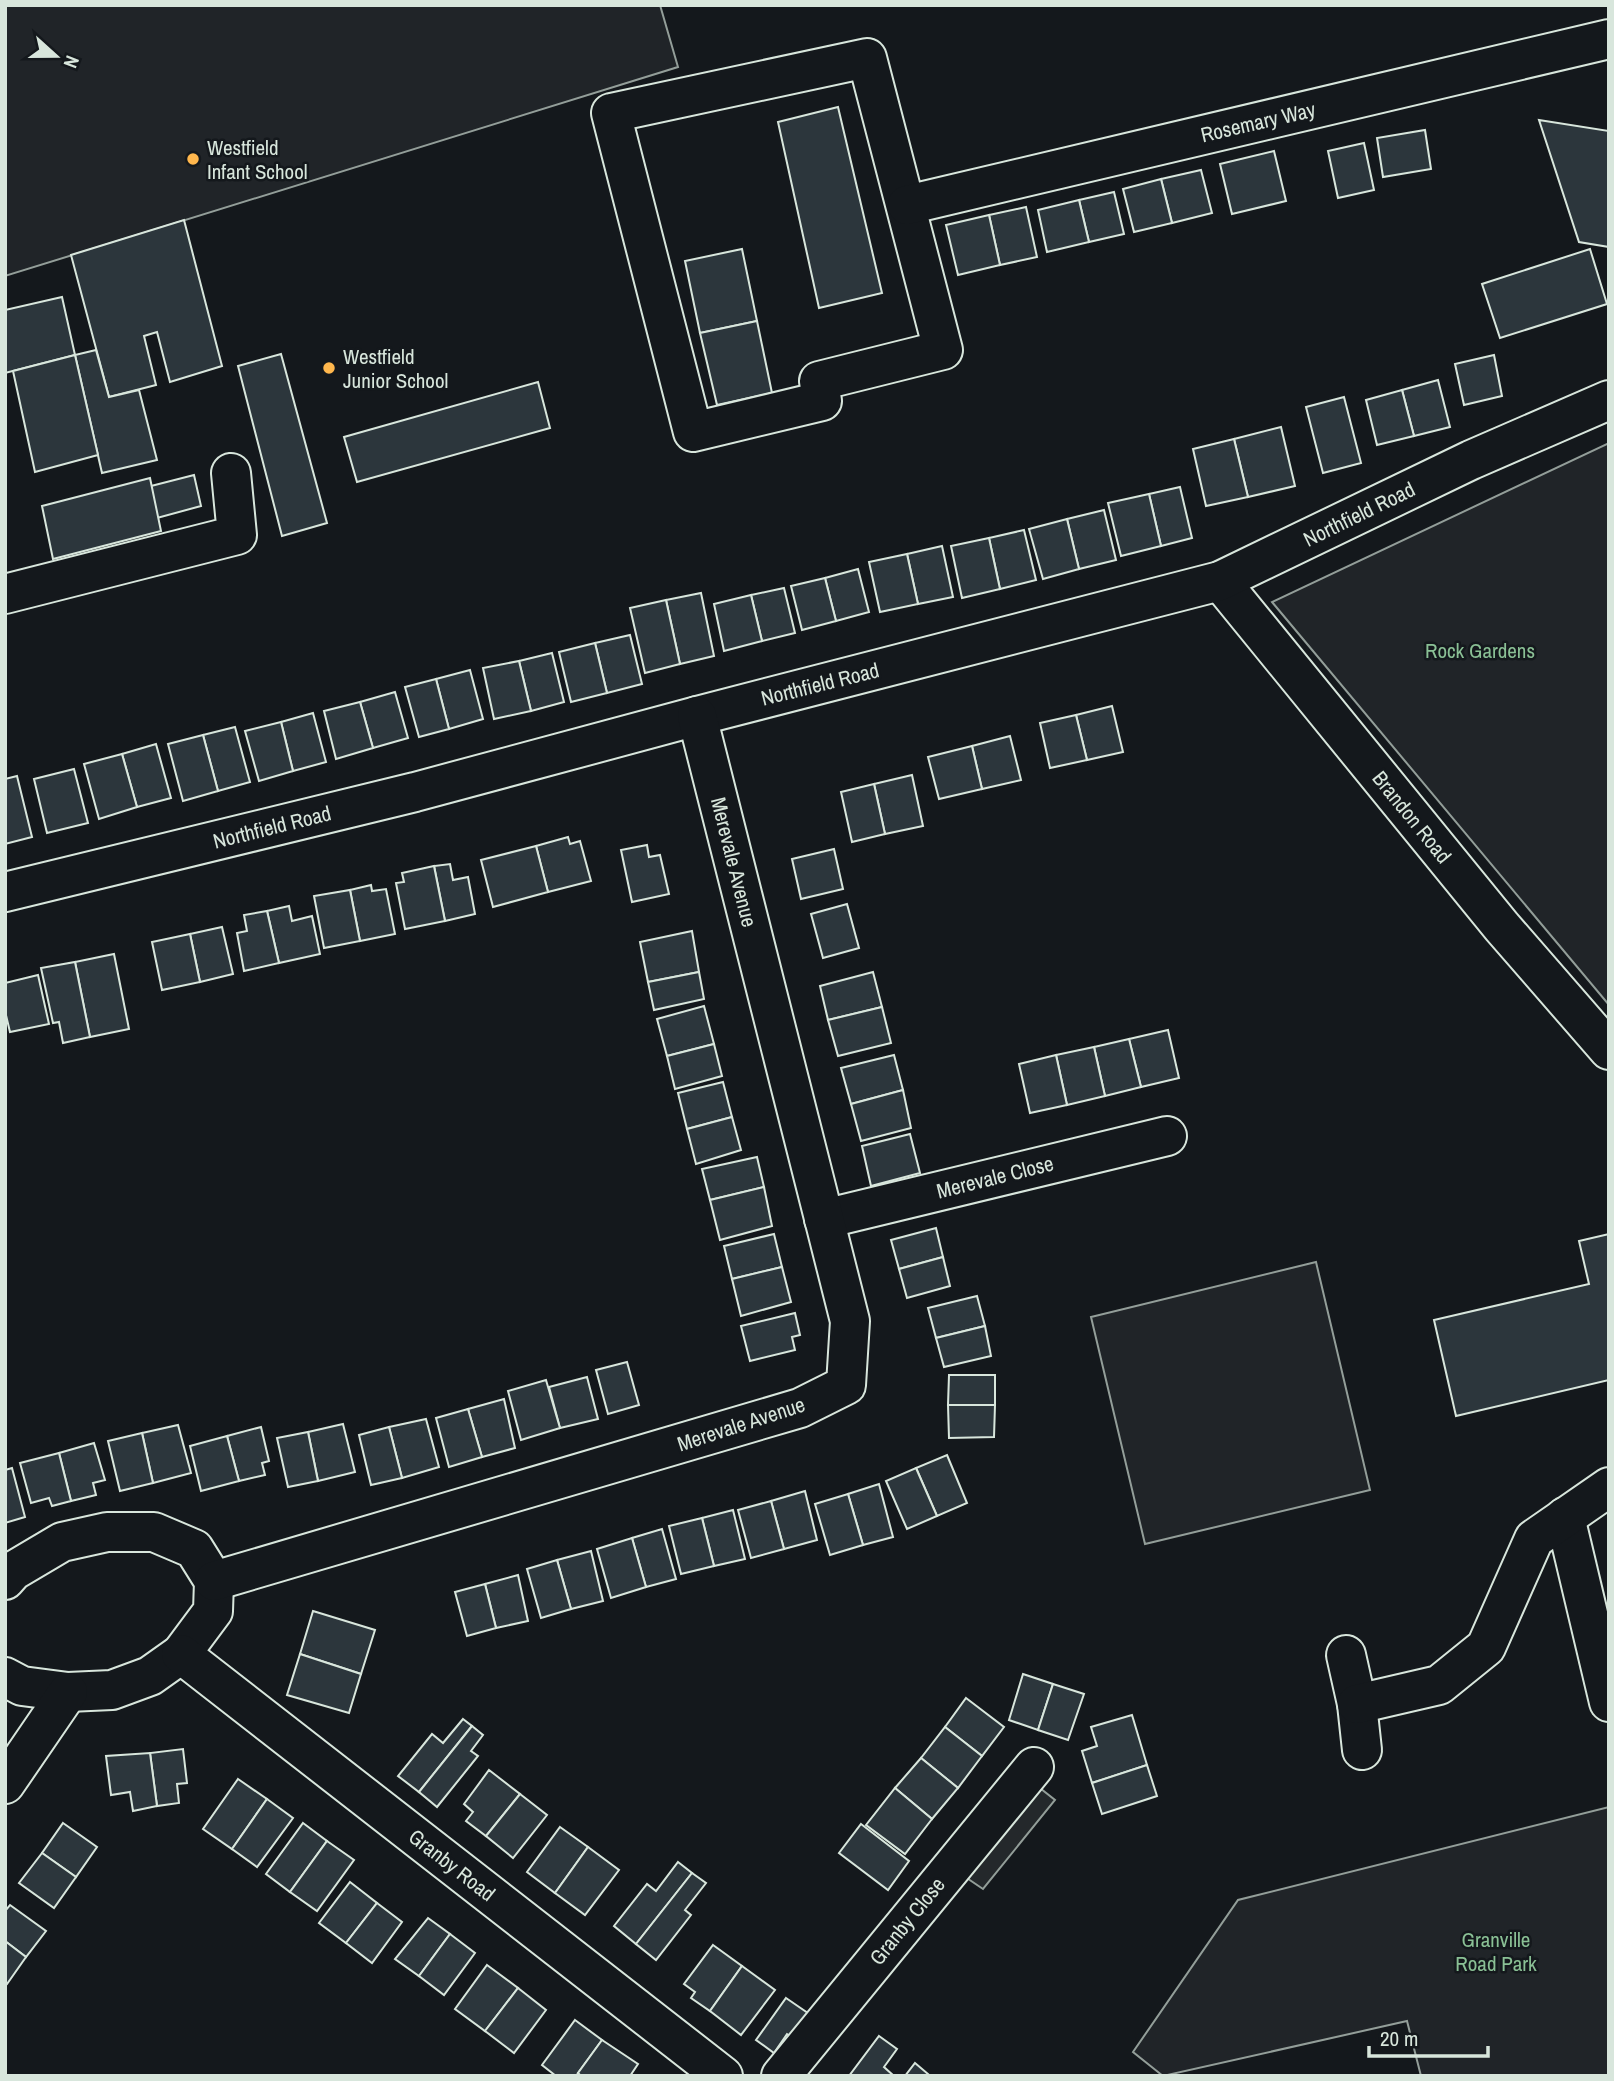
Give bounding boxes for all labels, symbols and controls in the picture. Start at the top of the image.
north arrow [21,21,91,91]
text: N [58,52,86,72]
street label: Rosemary Way [1198,95,1319,149]
place label: Westfield Infant School [207,133,308,186]
marker: Westfield Infant School [185,151,201,167]
place label: Westfield Junior School [343,342,448,395]
marker: Westfield Junior School [321,360,337,376]
street label: Northfield Road [1298,475,1420,553]
park label: Rock Gardens [1425,636,1535,665]
street label: Northfield Road [758,655,882,713]
street label: Brandon Road [1366,765,1458,869]
street label: Merevale Avenue [704,794,764,930]
street label: Northfield Road [210,798,334,856]
street label: Merevale Close [933,1148,1057,1206]
street label: Merevale Avenue [673,1390,809,1458]
street label: Granby Road [403,1822,501,1908]
street label: Granby Close [863,1871,951,1971]
park label: Granville Road Park [1455,1925,1537,1978]
scale bar [1369,2014,1488,2058]
text: 20 m [1380,2024,1418,2053]

